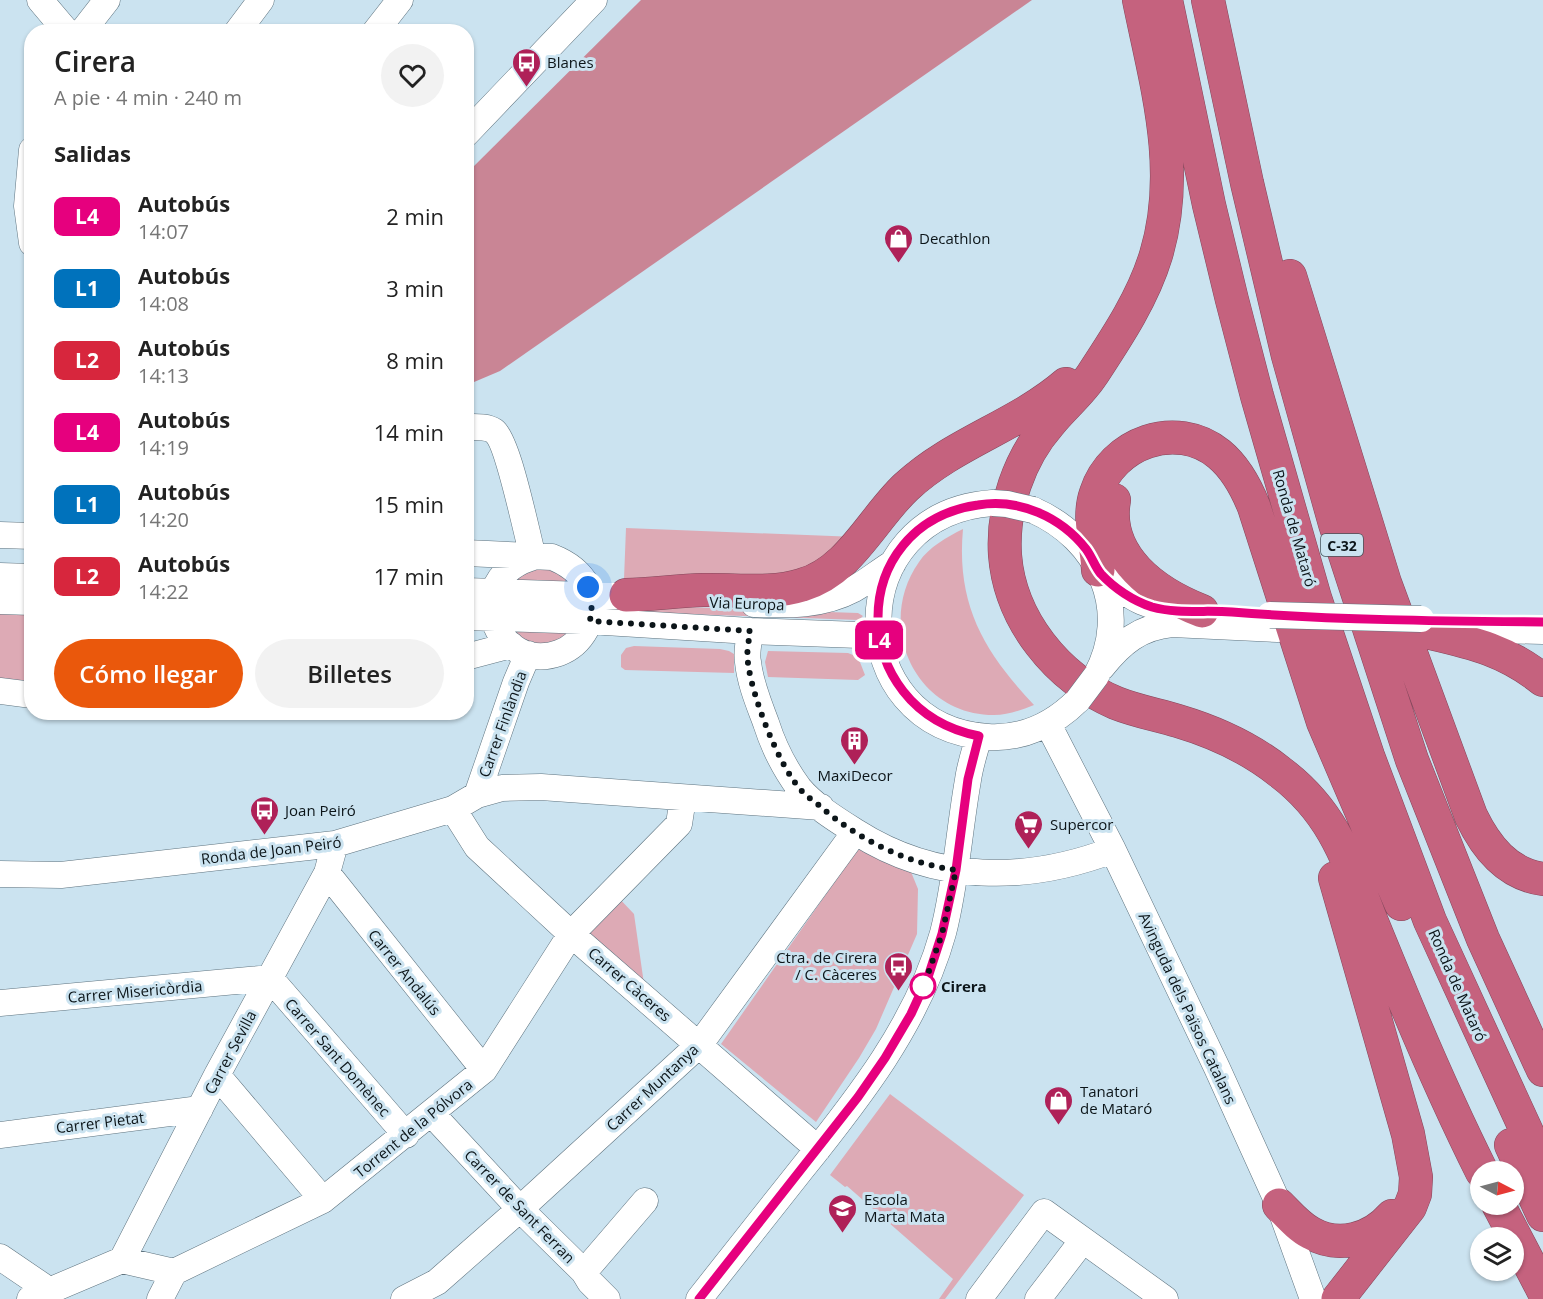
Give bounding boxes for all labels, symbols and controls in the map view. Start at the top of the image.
text: Cirera [54,42,136,80]
button: heart [381,44,444,107]
bus stop icon: Blanes [510,46,542,88]
place label: Blanes [547,52,594,72]
text: A pie · 4 min · 240 m [54,84,242,111]
text: Salidas [54,138,131,168]
text: Autobús [138,188,230,218]
text: 2 min [386,201,444,231]
text: L4 [75,202,99,230]
text: 14:07 [138,218,189,245]
shop icon: Decathlon [882,222,914,264]
place label: Decathlon [919,228,990,248]
text: Autobús [138,260,230,290]
text: 3 min [386,273,444,303]
text: L1 [75,274,99,302]
text: 14:08 [138,290,189,317]
text: Autobús [138,332,230,362]
text: 8 min [386,345,444,375]
text: L2 [75,346,99,374]
text: 14:13 [138,362,189,389]
text: Autobús [138,404,230,434]
text: 14 min [374,417,444,447]
text: L4 [75,418,99,446]
text: 14:19 [138,434,189,461]
street label: Ronda de Mataró [1269,467,1321,589]
text: Autobús [138,476,230,506]
text: 15 min [374,489,444,519]
text: L1 [75,490,99,518]
text: 14:20 [138,506,189,533]
road number: C-32 [1321,534,1363,556]
text: Autobús [138,548,230,578]
text: 17 min [374,561,444,591]
text: L2 [75,562,99,590]
your location [573,572,603,602]
text: 14:22 [138,578,189,605]
street label: Via Europa [709,592,785,614]
line badge: L4 [852,620,906,660]
text: L4 [867,626,891,654]
button: Cómo llegar [54,639,243,708]
button: Billetes [255,639,444,708]
street label: Carrer Finlàndia [473,668,531,780]
building icon: MaxiDecor [839,724,871,766]
place label: MaxiDecor [817,765,893,785]
bus stop icon: Joan Peiró [248,794,280,836]
place label: Joan Peiró [283,800,356,820]
supermarket icon: Supercor [1013,808,1045,850]
place label: Supercor [1050,814,1114,834]
street label: Ronda de Joan Peiró [200,831,342,869]
street label: Avinguda dels Països Catalans [1135,909,1241,1107]
street label: Carrer Andalús [364,925,446,1019]
street label: Ronda de Mataró [1424,926,1492,1044]
street label: Carrer Càceres [584,942,676,1026]
place label: Ctra. de Cirera / C. Càceres [776,947,877,984]
bus stop icon: Ctra. de Cirera / C. Càceres [882,950,914,992]
marker: Cirera [910,973,936,999]
street label: Carrer Misericòrdia [67,975,203,1007]
place label: Cirera [941,976,987,996]
street label: Carrer Sant Domènec [281,994,395,1120]
street label: Carrer Sevilla [199,1007,261,1097]
street label: Carrer Muntanya [602,1039,702,1135]
street label: Torrent de la Pólvora [350,1074,476,1182]
place label: Tanatori de Mataró [1080,1081,1152,1118]
shop icon: Tanatori de Mataró [1043,1084,1075,1126]
street label: Carrer Pietat [55,1107,145,1137]
street label: Carrer de Sant Ferran [460,1145,580,1267]
north arrow [1470,1161,1524,1215]
map controls [1470,1161,1524,1281]
place label: Escola Marta Mata [864,1189,945,1226]
school or university icon: Escola Marta Mata [827,1192,859,1234]
button: layers [1470,1227,1524,1281]

